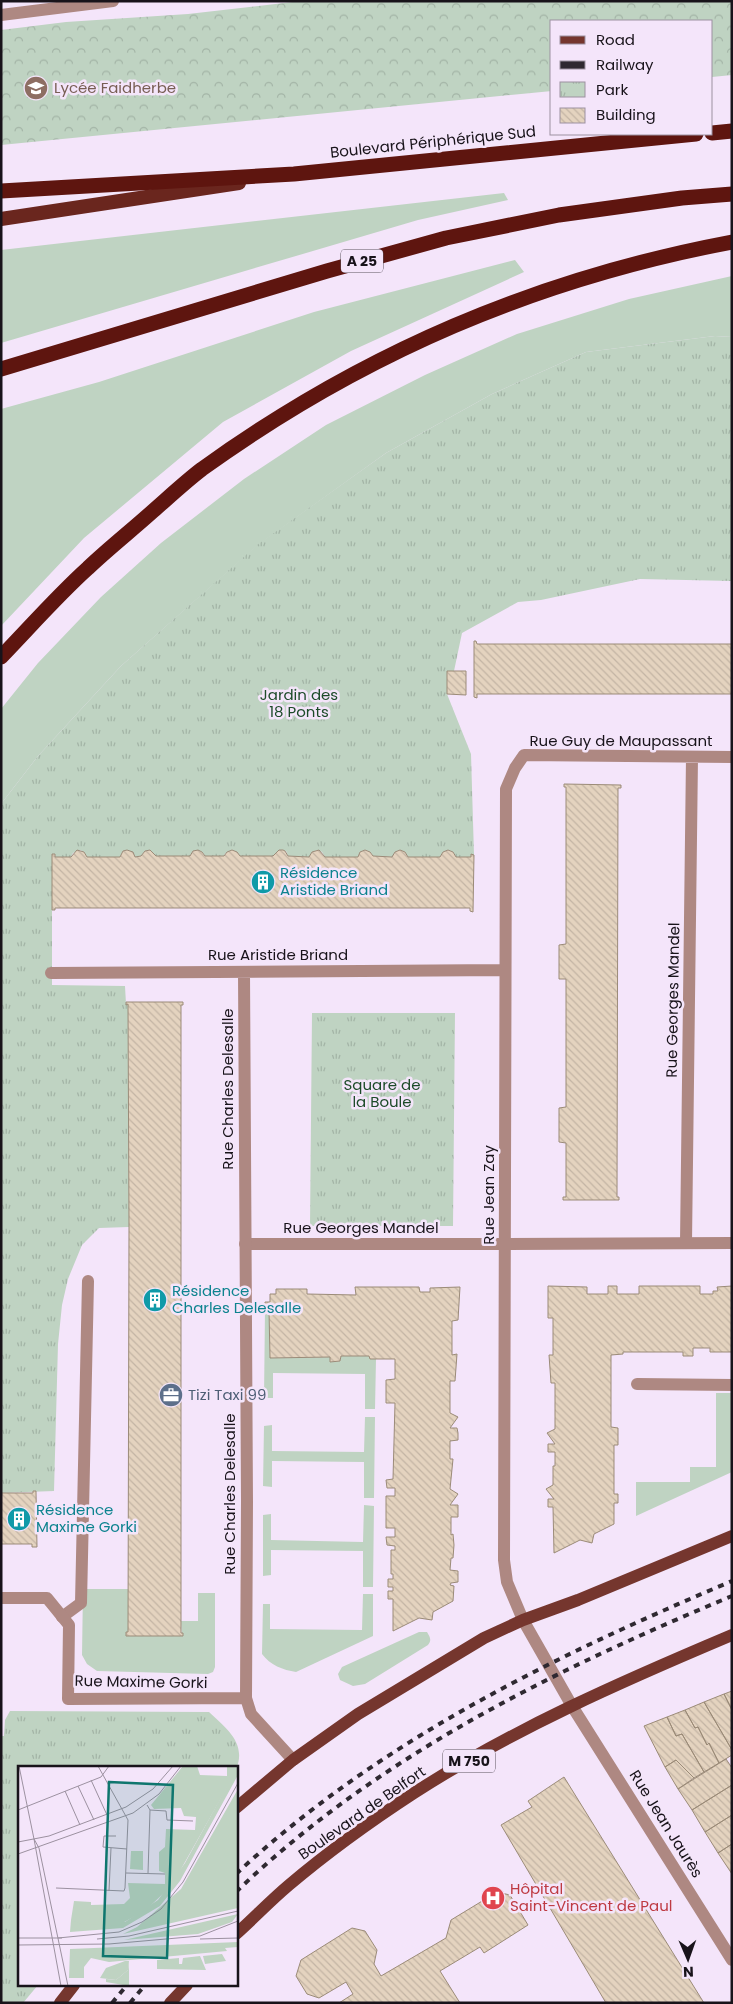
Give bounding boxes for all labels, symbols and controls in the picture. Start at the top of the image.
legend [550,20,713,135]
text: Road [596,29,635,50]
text: Railway [596,54,654,75]
school or university icon: Lycée Faidherbe [23,75,49,101]
place label: Lycée Faidherbe [54,77,176,98]
text: Park [596,79,628,100]
text: Building [596,104,656,125]
street label: Boulevard Périphérique Sud [329,120,537,163]
road number: A 25 [341,250,383,272]
park label: Jardin des 18 Ponts [260,684,338,722]
street label: Rue Guy de Maupassant [530,730,713,751]
place label: Résidence Aristide Briand [280,862,388,900]
building icon: Résidence Aristide Briand [250,869,276,895]
street label: Rue Georges Mandel [661,922,684,1078]
street label: Rue Aristide Briand [208,944,348,965]
street label: Rue Charles Delesalle [217,1008,238,1170]
park label: Square de la Boule [343,1074,421,1112]
street label: Rue Jean Zay [478,1145,499,1245]
street label: Rue Georges Mandel [283,1217,439,1238]
place label: Résidence Charles Delesalle [172,1280,301,1318]
building icon: Résidence Charles Delesalle [142,1287,168,1313]
office icon: Tizi Taxi 99 [158,1382,184,1408]
place label: Tizi Taxi 99 [188,1384,266,1405]
street label: Rue Charles Delesalle [219,1413,240,1575]
place label: Résidence Maxime Gorki [36,1499,137,1537]
building icon: Résidence Maxime Gorki [6,1506,32,1532]
street label: Rue Maxime Gorki [74,1670,208,1693]
road number: M 750 [443,1750,495,1772]
street label: Boulevard de Belfort [294,1761,430,1864]
inset map [18,1766,238,1986]
street label: Rue Jean Jaurès [625,1766,708,1882]
place label: Hôpital Saint-Vincent de Paul [510,1878,672,1916]
hospital icon: Hôpital Saint-Vincent de Paul [480,1885,506,1911]
north arrow [663,1934,713,1984]
text: N [683,1962,694,1982]

